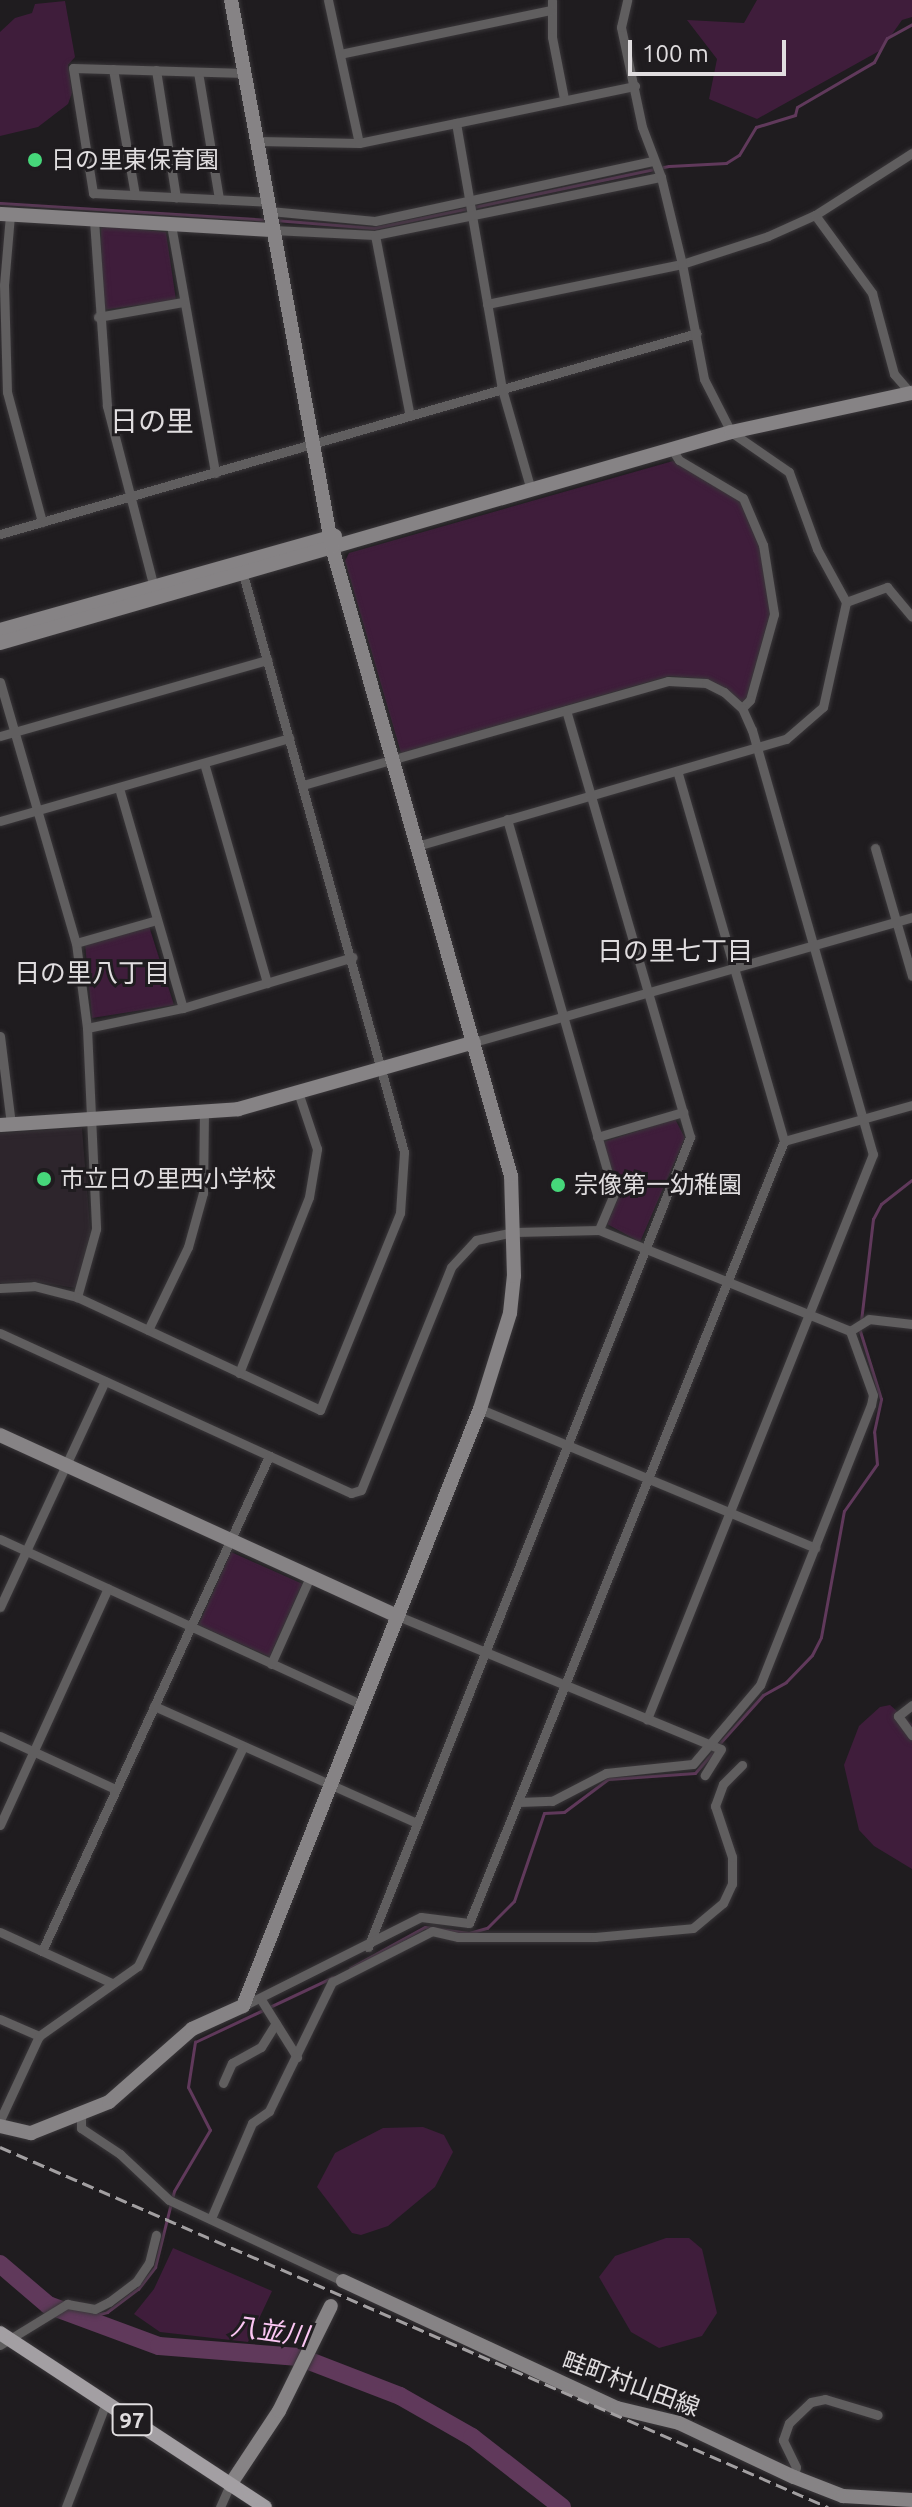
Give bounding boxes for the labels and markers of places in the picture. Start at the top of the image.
place label: 日の里東保育園 [51,146,219,174]
marker: 日の里東保育園 [26,151,44,169]
place label: 市立日の里西小学校 [60,1165,276,1193]
marker: 市立日の里西小学校 [35,1170,53,1188]
place label: 宗像第一幼稚園 [574,1171,742,1199]
marker: 宗像第一幼稚園 [549,1176,567,1194]

